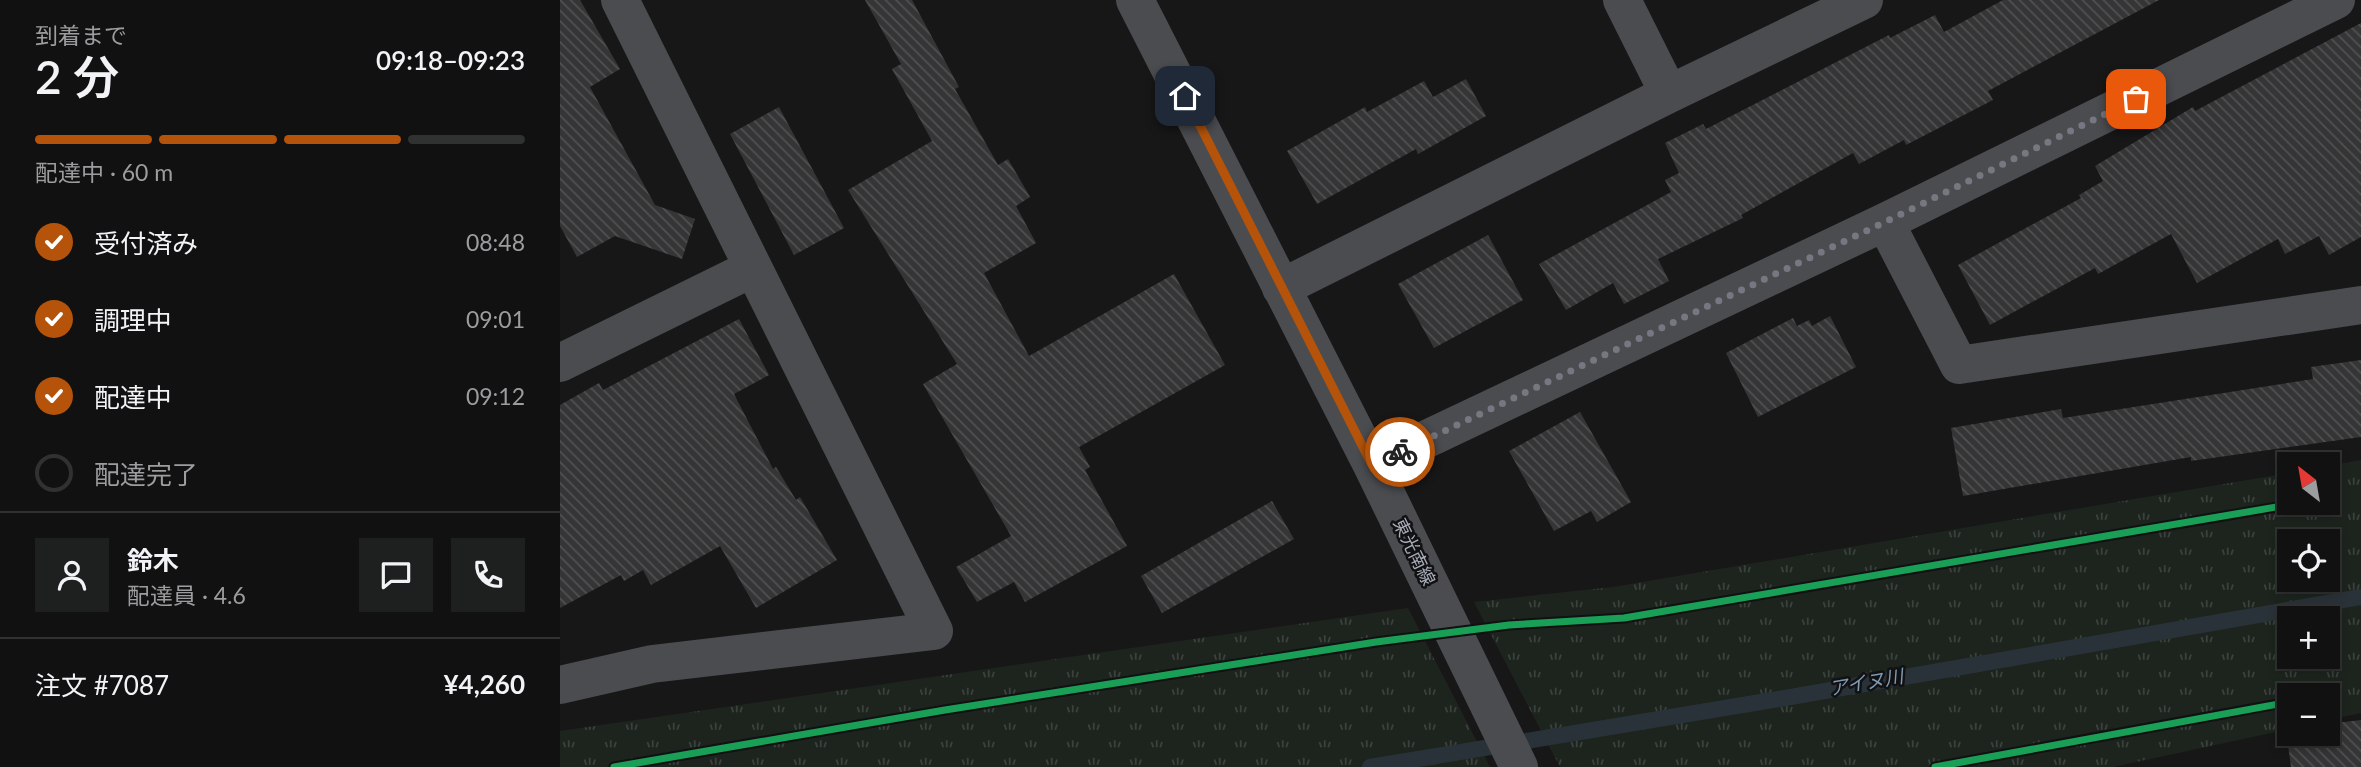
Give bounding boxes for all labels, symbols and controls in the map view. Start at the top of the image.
text: 到着まで [35,21,127,49]
text: 09:18–09:23 [376,44,525,76]
text: 2 分 [35,49,119,104]
pin [1155,66,1215,126]
pin [2106,69,2166,129]
icon: home [1166,77,1204,115]
icon: bag [2117,80,2155,118]
text: 配達中 · 60 m [35,158,173,186]
icon: check [35,223,73,261]
text: 受付済み [94,227,198,259]
text: 08:48 [466,228,525,256]
icon: check [35,300,73,338]
text: 調理中 [94,304,172,336]
text: 09:01 [466,305,525,333]
icon: check [35,377,73,415]
text: 配達中 [94,381,172,413]
text: 09:12 [466,382,525,410]
courier [1365,417,1435,487]
icon: bike [1381,433,1419,471]
north arrow [2277,452,2340,514]
map controls [2277,452,2340,746]
text: 配達完了 [94,458,198,490]
street label: 東光南線 [1389,514,1441,589]
button: locate [2277,529,2340,592]
button: person [35,538,109,612]
button: chat [359,538,433,612]
button: phone [451,538,525,612]
text: 鈴木 [127,544,179,576]
text: 配達員 · 4.6 [127,581,246,609]
button: + [2277,606,2340,669]
water label: アイヌ川 [1827,663,1907,699]
text: ¥4,260 [444,668,525,700]
text: 注文 #7087 [35,669,169,701]
button: − [2277,683,2340,746]

